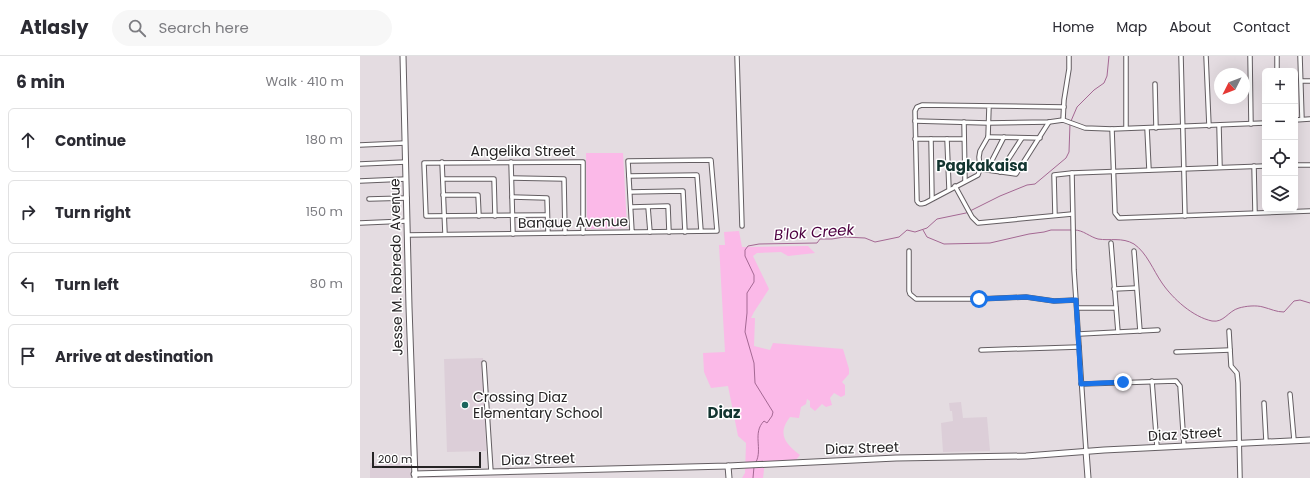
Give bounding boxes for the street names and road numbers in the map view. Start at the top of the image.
street label: Angelika Street [471,141,575,161]
street label: Jesse M. Robredo Avenue [384,178,408,356]
street label: Banaue Avenue [518,211,629,233]
street label: Diaz Street [1148,422,1222,446]
street label: Diaz Street [825,437,899,459]
street label: Diaz Street [501,448,575,470]

